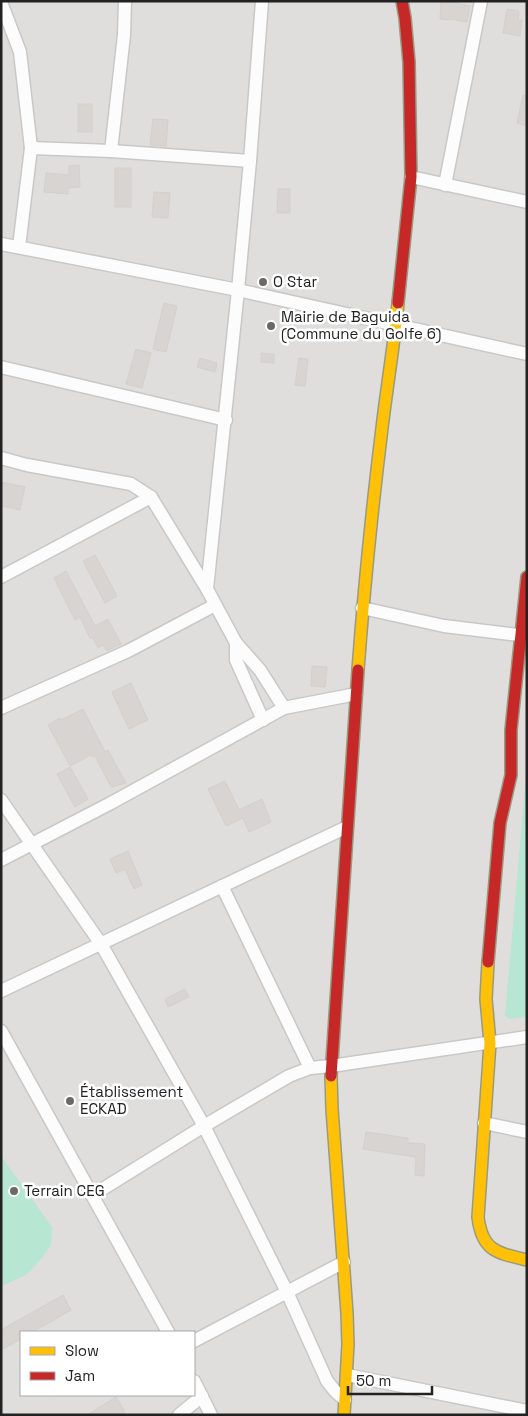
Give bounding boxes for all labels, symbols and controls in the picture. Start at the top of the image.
place label: O Star [273,272,318,291]
marker: O Star [257,276,269,288]
place label: Mairie de Baguida (Commune du Golfe 6) [281,307,441,344]
marker: Mairie de Baguida (Commune du Golfe 6) [265,320,277,332]
place label: Établissement ECKAD [80,1082,183,1118]
marker: Établissement ECKAD [64,1095,76,1107]
place label: Terrain CEG [24,1181,105,1200]
marker: Terrain CEG [8,1185,20,1197]
legend [20,1331,195,1396]
text: Slow [65,1341,99,1360]
scale bar [348,1364,432,1396]
text: Jam [65,1366,95,1385]
text: 50 m [356,1371,391,1390]

